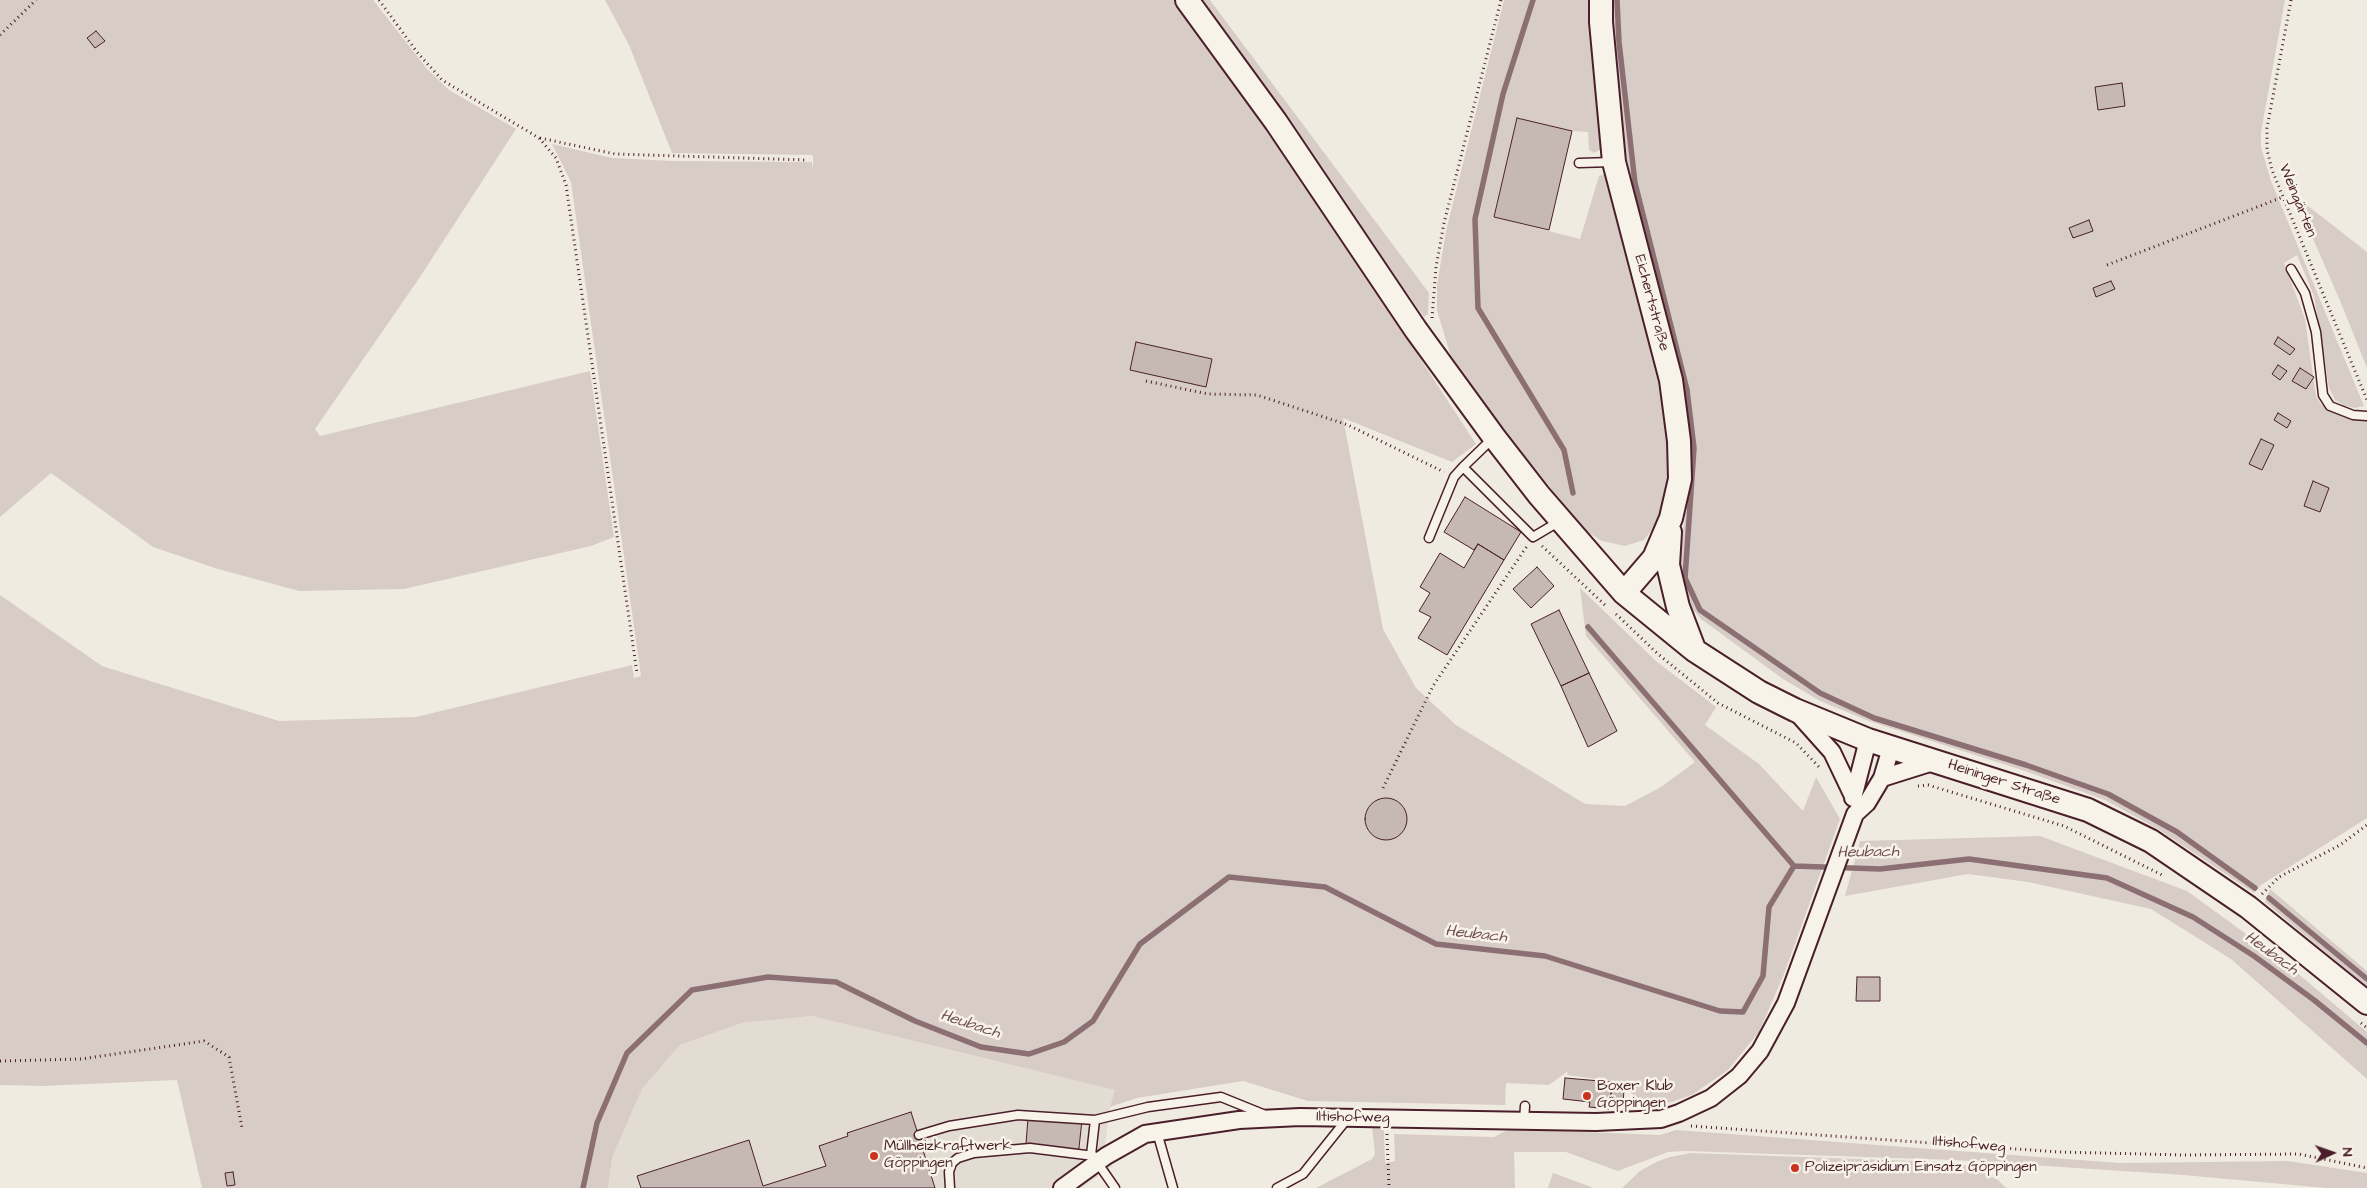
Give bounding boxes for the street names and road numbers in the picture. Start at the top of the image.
street label: Weingärten [2274,162,2320,240]
street label: Eichertstraße [1630,253,1672,353]
street label: Heininger Straße [1945,756,2063,810]
street label: Iltishofweg [1316,1108,1390,1128]
street label: Iltishofweg [1932,1133,2006,1157]

